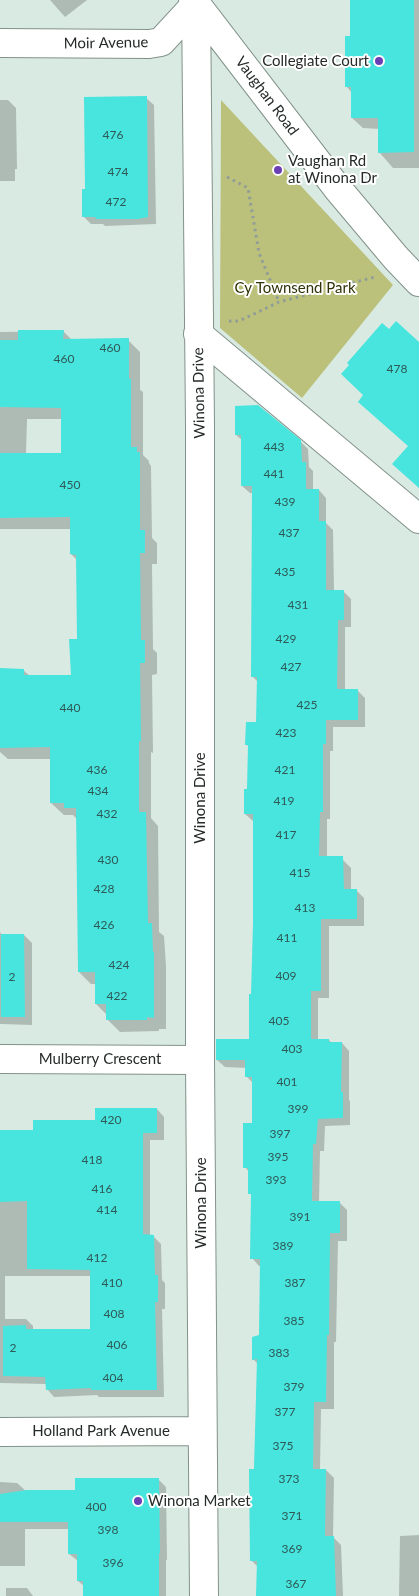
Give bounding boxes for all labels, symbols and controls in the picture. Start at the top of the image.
street label: Moir Avenue [63,33,149,53]
place label: Collegiate Court [262,52,369,70]
street label: Vaughan Road [232,53,302,139]
marker: Collegiate Court [373,55,385,67]
house number: 476 [103,128,123,142]
place label: Vaughan Rd at Winona Dr [288,152,377,187]
marker: Vaughan Rd at Winona Dr [272,164,284,176]
house number: 474 [108,165,128,179]
house number: 472 [106,195,126,209]
park label: Cy Townsend Park [234,279,356,297]
house number: 460 [100,341,120,355]
street label: Winona Drive [189,347,209,439]
house number: 460 [54,352,74,366]
house number: 478 [387,362,407,376]
house number: 443 [264,440,284,454]
house number: 441 [264,467,284,481]
house number: 450 [60,478,80,492]
house number: 439 [275,495,295,509]
house number: 437 [279,526,299,540]
house number: 435 [275,565,295,579]
house number: 431 [288,598,308,612]
house number: 429 [276,632,296,646]
house number: 427 [281,660,301,674]
house number: 425 [297,698,317,712]
house number: 440 [60,701,80,715]
house number: 423 [276,726,296,740]
street label: Winona Drive [191,752,209,844]
house number: 436 [87,763,107,777]
house number: 421 [275,763,295,777]
house number: 434 [88,784,108,798]
house number: 419 [274,794,294,808]
house number: 432 [97,807,117,821]
house number: 417 [276,828,296,842]
house number: 430 [98,853,118,867]
house number: 415 [290,866,310,880]
house number: 428 [94,882,114,896]
house number: 413 [295,901,315,915]
house number: 426 [94,918,114,932]
house number: 411 [277,931,297,945]
house number: 424 [109,958,129,972]
house number: 409 [276,969,296,983]
house number: 2 [9,970,15,984]
house number: 422 [107,989,127,1003]
house number: 405 [269,1014,289,1028]
house number: 403 [282,1042,302,1056]
street label: Mulberry Crescent [39,1050,161,1068]
house number: 401 [277,1075,297,1089]
house number: 399 [288,1102,308,1116]
house number: 420 [101,1113,121,1127]
house number: 397 [270,1127,290,1141]
house number: 395 [268,1150,288,1164]
house number: 418 [82,1153,102,1167]
street label: Winona Drive [192,1157,210,1249]
house number: 393 [266,1173,286,1187]
house number: 416 [92,1182,112,1196]
house number: 414 [97,1203,117,1217]
house number: 391 [290,1210,310,1224]
house number: 389 [273,1239,293,1253]
house number: 412 [87,1251,107,1265]
house number: 410 [102,1276,122,1290]
house number: 387 [285,1276,305,1290]
house number: 408 [104,1307,124,1321]
house number: 385 [284,1314,304,1328]
house number: 406 [107,1338,127,1352]
house number: 2 [10,1341,16,1355]
house number: 383 [269,1346,289,1360]
house number: 404 [103,1371,123,1385]
house number: 379 [284,1380,304,1394]
house number: 377 [275,1405,295,1419]
street label: Holland Park Avenue [32,1422,170,1440]
house number: 375 [273,1439,293,1453]
house number: 373 [279,1472,299,1486]
place label: Winona Market [148,1492,251,1510]
marker: Winona Market [132,1495,144,1507]
house number: 400 [86,1500,106,1514]
house number: 371 [282,1509,302,1523]
house number: 398 [98,1523,118,1537]
house number: 369 [282,1542,302,1556]
house number: 396 [103,1556,123,1570]
house number: 367 [286,1577,306,1591]

